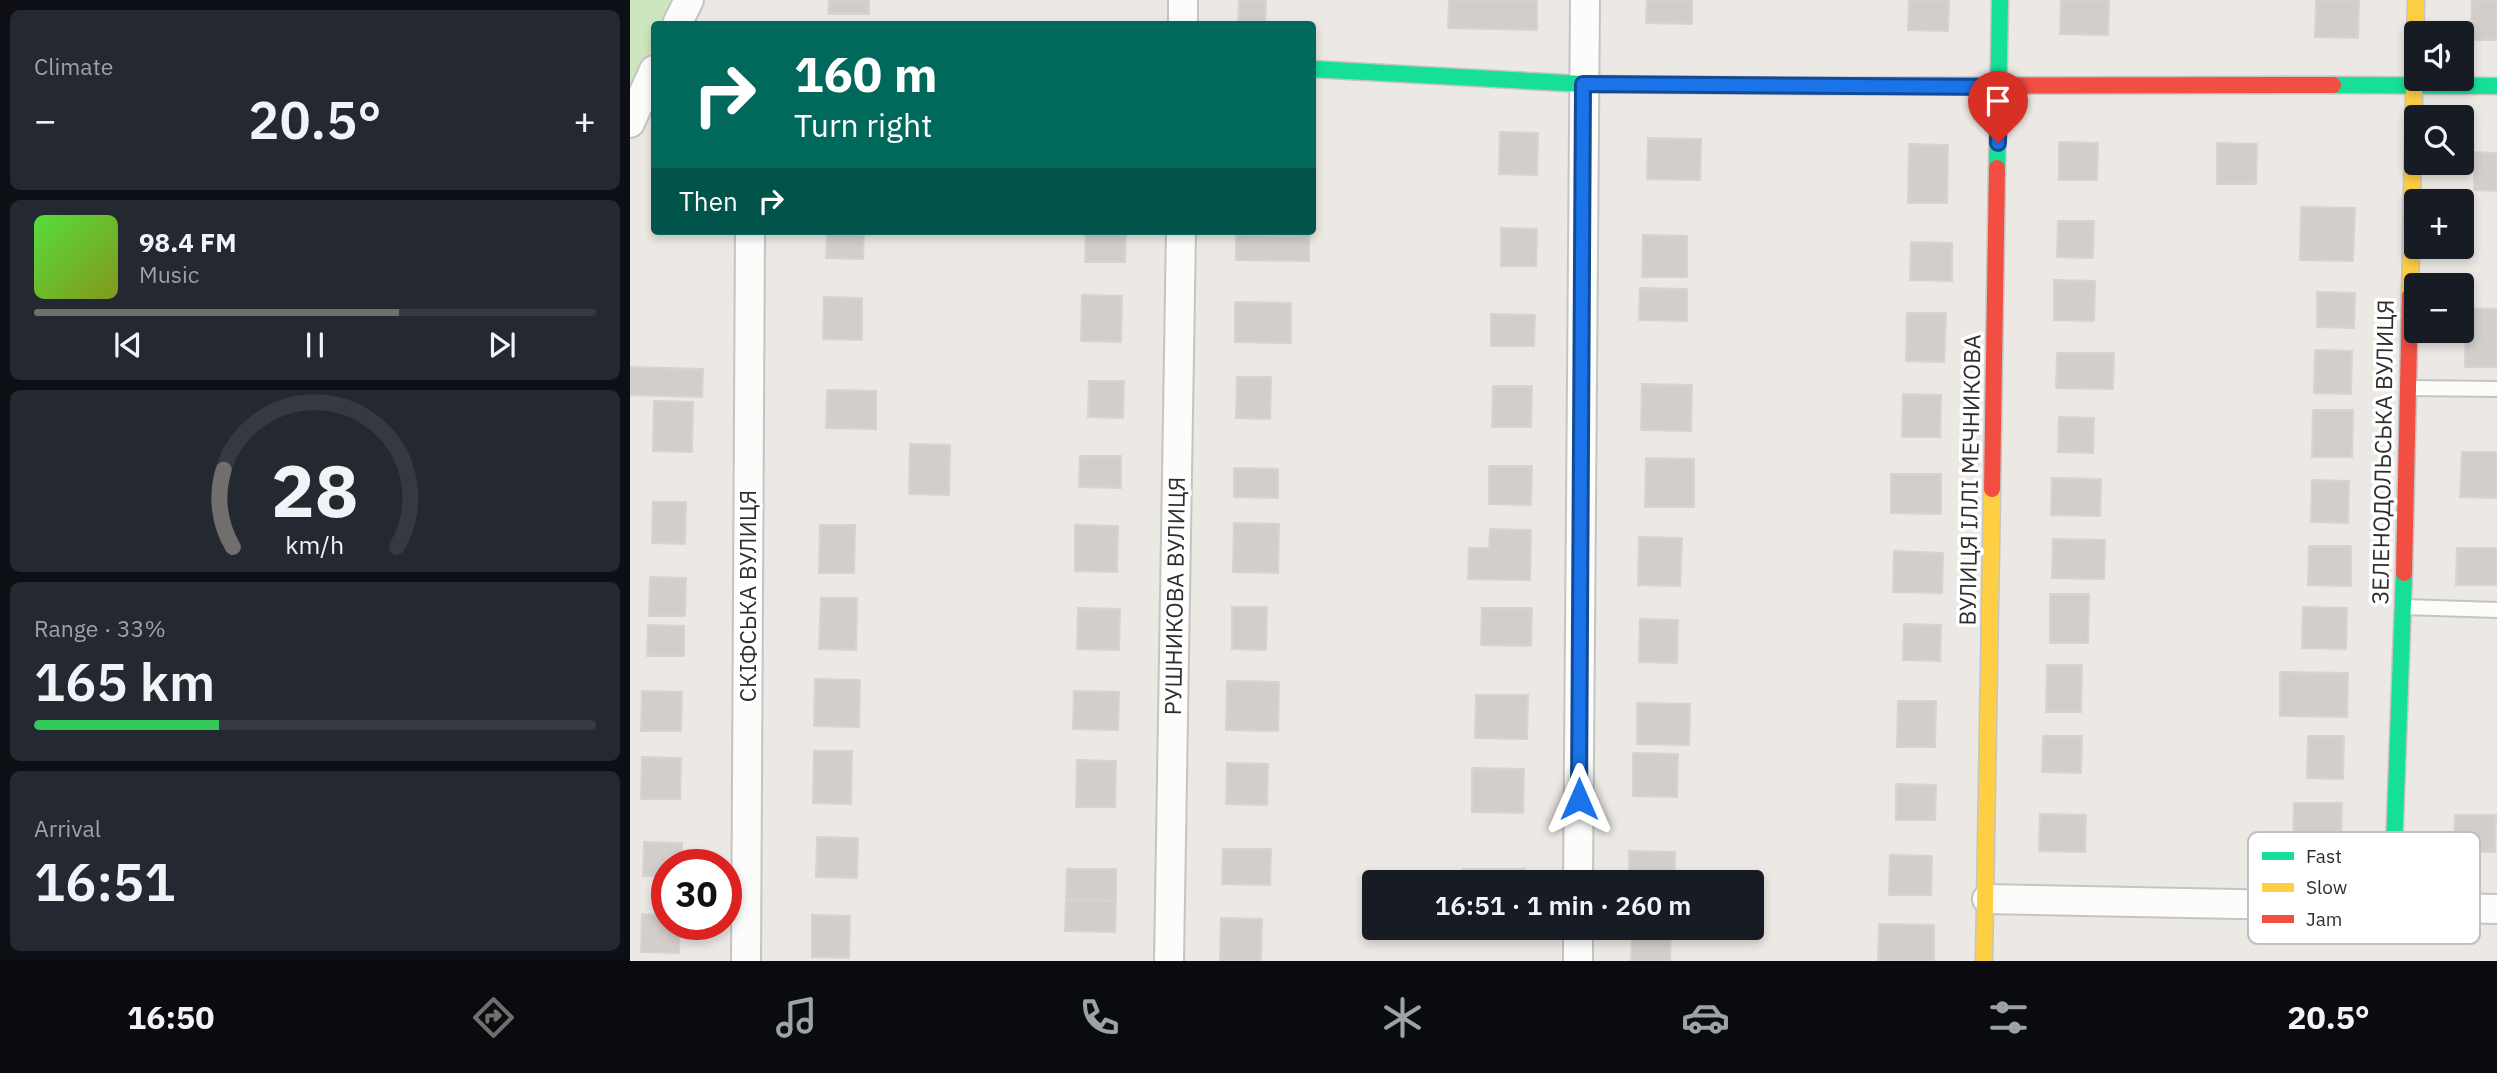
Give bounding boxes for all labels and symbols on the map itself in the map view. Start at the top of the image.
pin [1968,71,2028,143]
street label: ЗЕЛЕНОДОЛЬСЬКА ВУЛИЦЯ [2364,299,2400,605]
street label: ВУЛИЦЯ ІЛЛІ МЕЧНИКОВА [1951,334,1987,626]
street label: РУШНИКОВА ВУЛИЦЯ [1157,476,1191,716]
street label: СКІФСЬКА ВУЛИЦЯ [732,490,762,702]
position arrow [1542,762,1616,836]
legend [2248,832,2480,944]
text: Fast [2306,844,2342,868]
speed limit sign: 30 [651,849,742,940]
text: Slow [2306,875,2347,899]
text: Jam [2306,907,2342,931]

